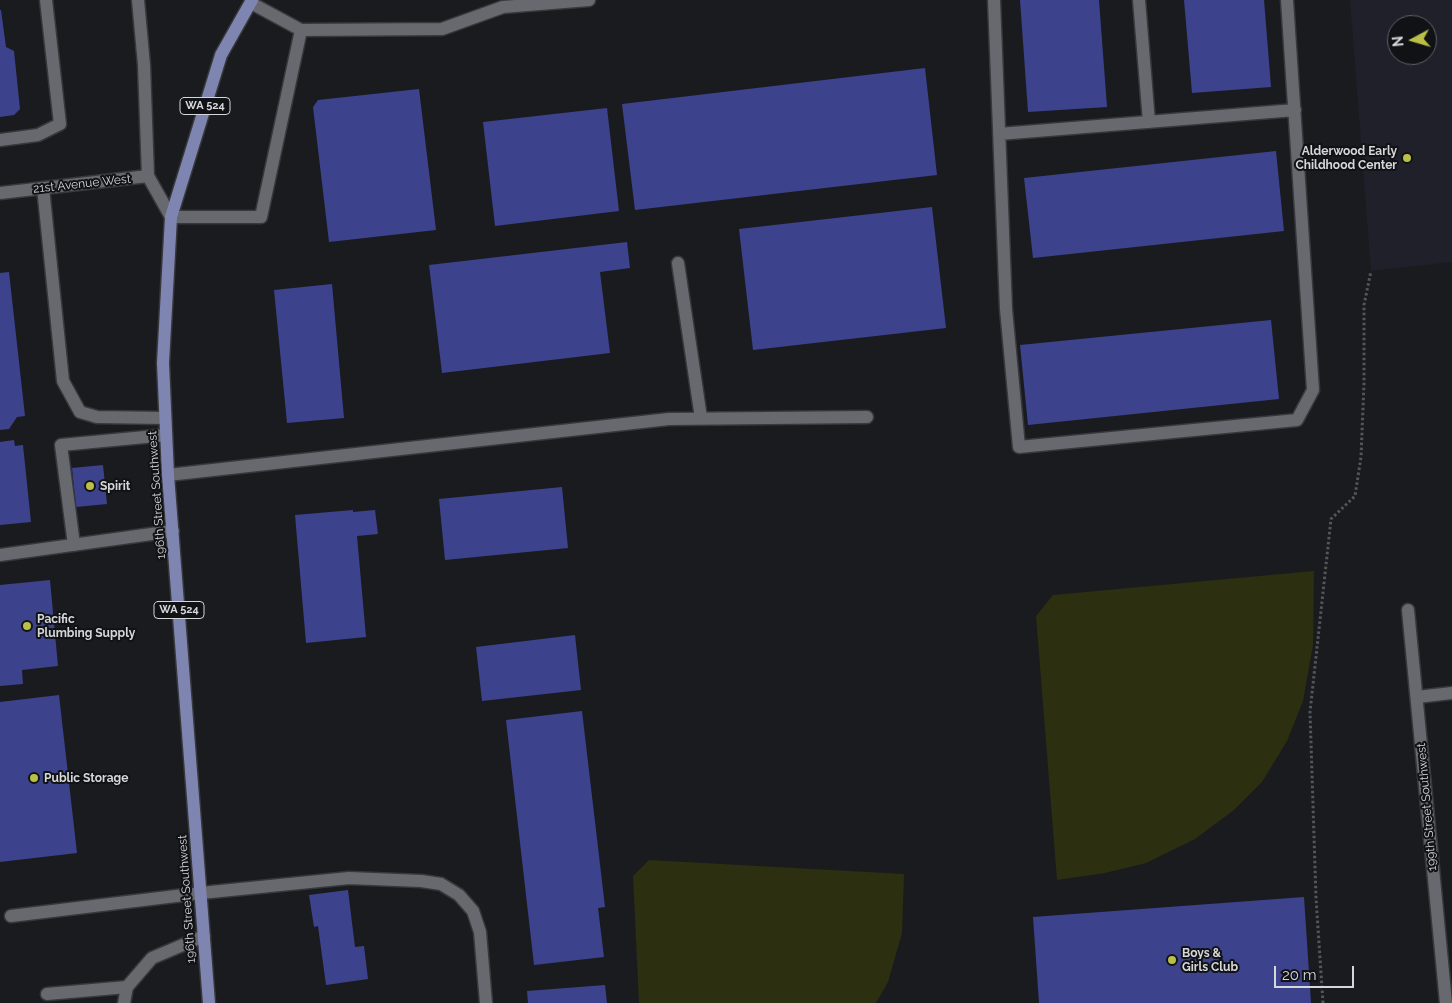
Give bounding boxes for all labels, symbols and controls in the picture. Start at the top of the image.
north arrow [1387,15,1437,65]
text: N [1390,35,1407,48]
road number: WA 524 [180,98,230,114]
place label: Alderwood Early Childhood Center [1296,144,1397,172]
marker: Alderwood Early Childhood Center [1401,152,1413,164]
street label: 21st Avenue West [32,172,132,196]
street label: 196th Street Southwest [145,430,169,560]
place label: Spirit [100,479,130,493]
marker: Spirit [84,480,96,492]
road number: WA 524 [154,602,204,618]
place label: Pacific Plumbing Supply [37,612,135,640]
marker: Pacific Plumbing Supply [21,620,33,632]
street label: 199th Street Southwest [1414,742,1440,872]
place label: Public Storage [44,771,128,785]
marker: Public Storage [28,772,40,784]
street label: 196th Street Southwest [175,834,199,964]
place label: Boys & Girls Club [1182,946,1238,974]
marker: Boys & Girls Club [1166,954,1178,966]
scale bar [1277,956,1357,988]
text: 20 m [1282,966,1317,984]

